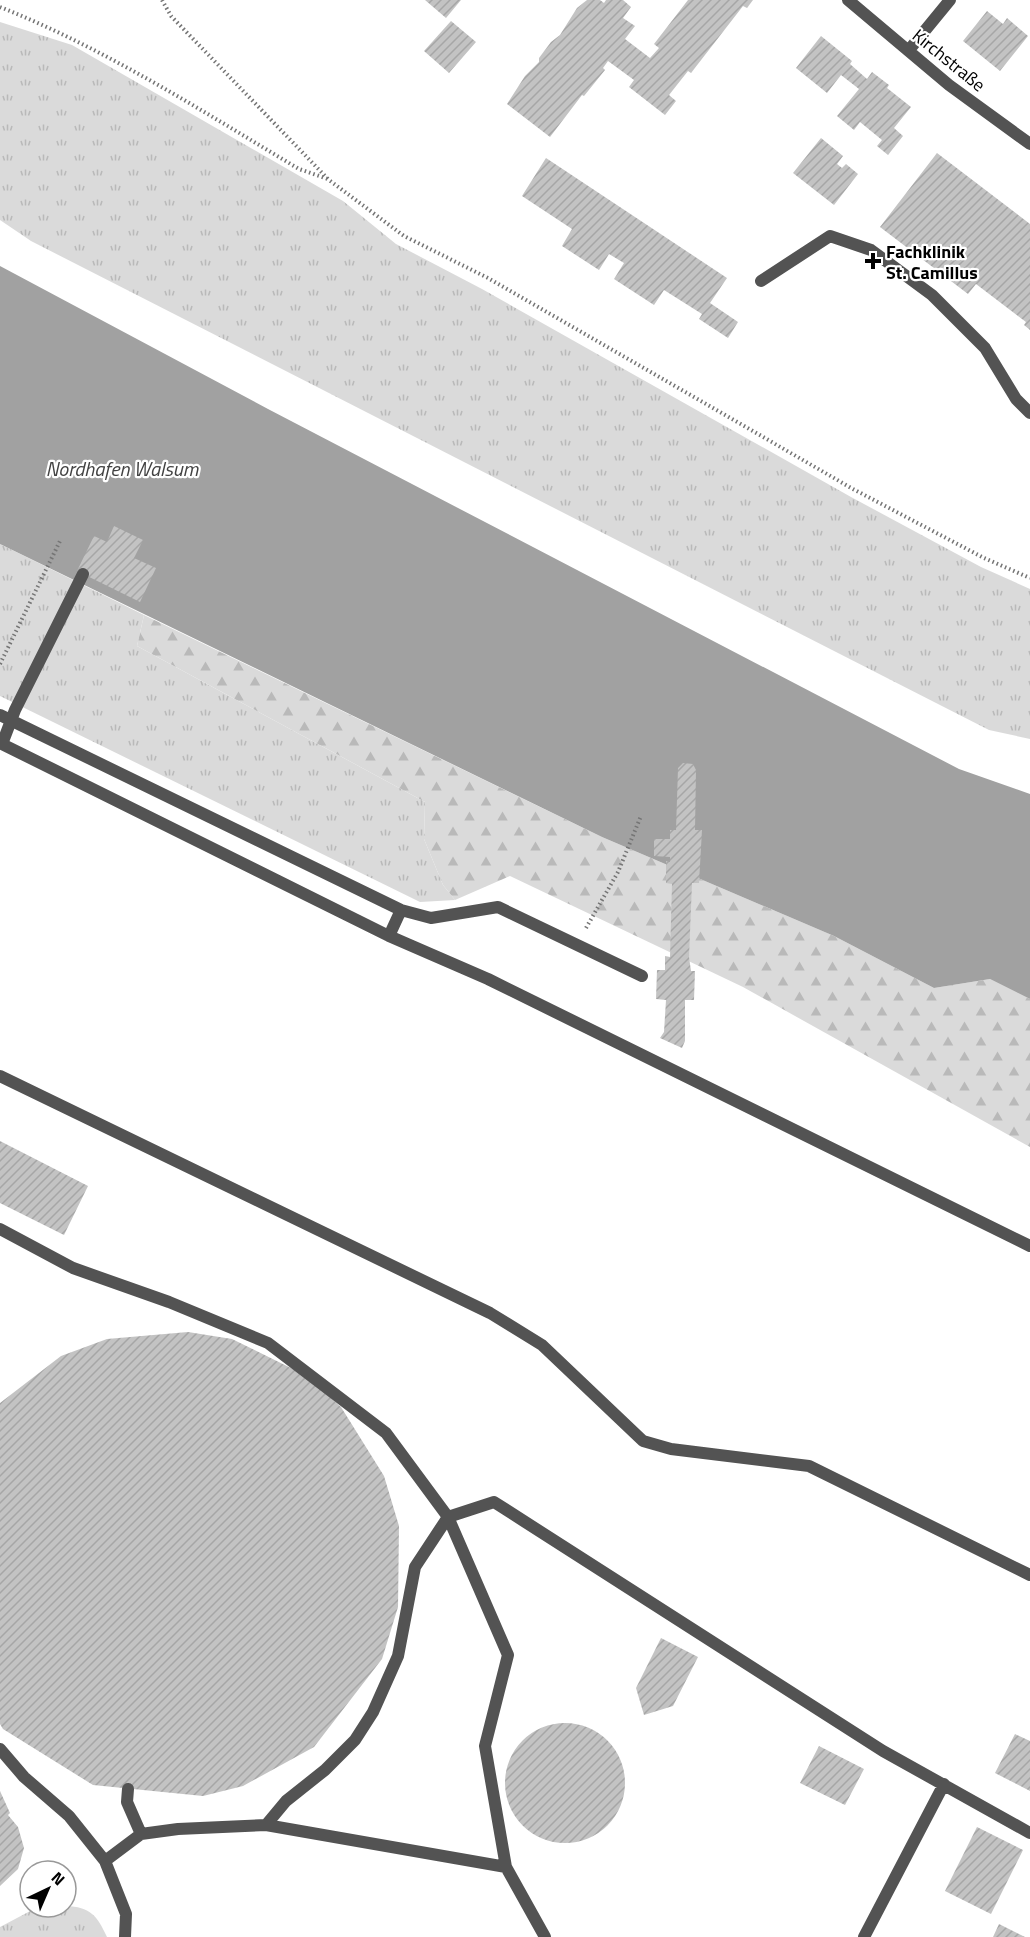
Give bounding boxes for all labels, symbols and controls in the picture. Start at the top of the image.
street label: Kirchstraße [907,22,991,98]
place label: Fachklinik St. Camillus [886,238,978,286]
marker: Fachklinik St. Camillus [864,252,882,270]
water label: Nordhafen Walsum [46,453,199,484]
north arrow [18,1859,78,1919]
text: N [46,1866,71,1891]

